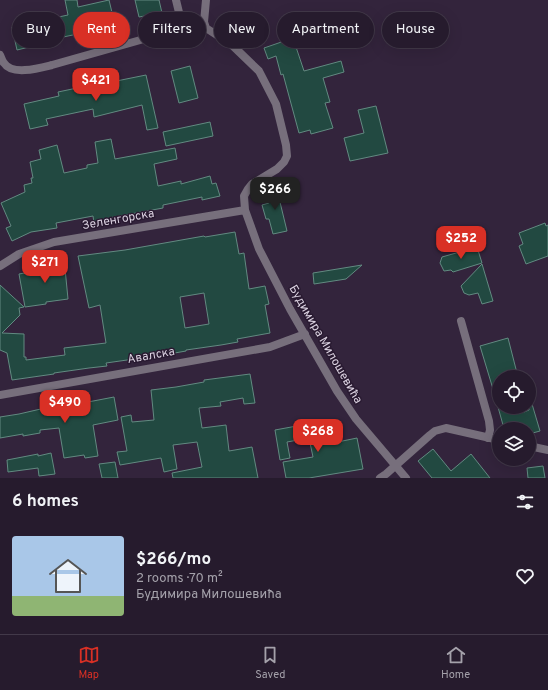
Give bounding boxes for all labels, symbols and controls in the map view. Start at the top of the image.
chip: Buy [12,12,65,48]
chip: Rent [73,12,130,48]
chip: Filters [138,12,206,48]
chip: New [214,12,269,48]
chip: Apartment [277,12,374,48]
chip: House [382,12,449,48]
pin: $421 [72,68,120,102]
text: $421 [81,73,111,89]
pin: $266 [251,177,299,211]
text: $266 [259,182,291,198]
street label: Зеленгорска [81,206,156,234]
pin: $252 [437,226,485,260]
text: $252 [445,231,477,247]
pin: $271 [21,250,69,284]
text: $271 [31,255,59,271]
street label: Будимира Милошевића [285,282,366,407]
street label: Авалска [126,344,176,368]
map controls [492,370,536,466]
button: locate [492,370,536,414]
pin: $490 [41,390,89,424]
text: $490 [49,395,81,411]
pin: $268 [294,419,342,453]
button: layers [492,422,536,466]
text: $268 [302,424,334,440]
text: 6 homes [12,491,79,513]
icon: filters [514,491,536,513]
text: $266/mo [136,549,211,571]
icon: home [44,552,92,600]
icon: heart [514,565,536,587]
text: 2 rooms · 70 m² [136,571,223,587]
text: Будимира Милошевића [136,587,282,603]
tab: Map [78,644,100,682]
tab: Saved [255,644,286,682]
tab: Home [441,644,470,682]

